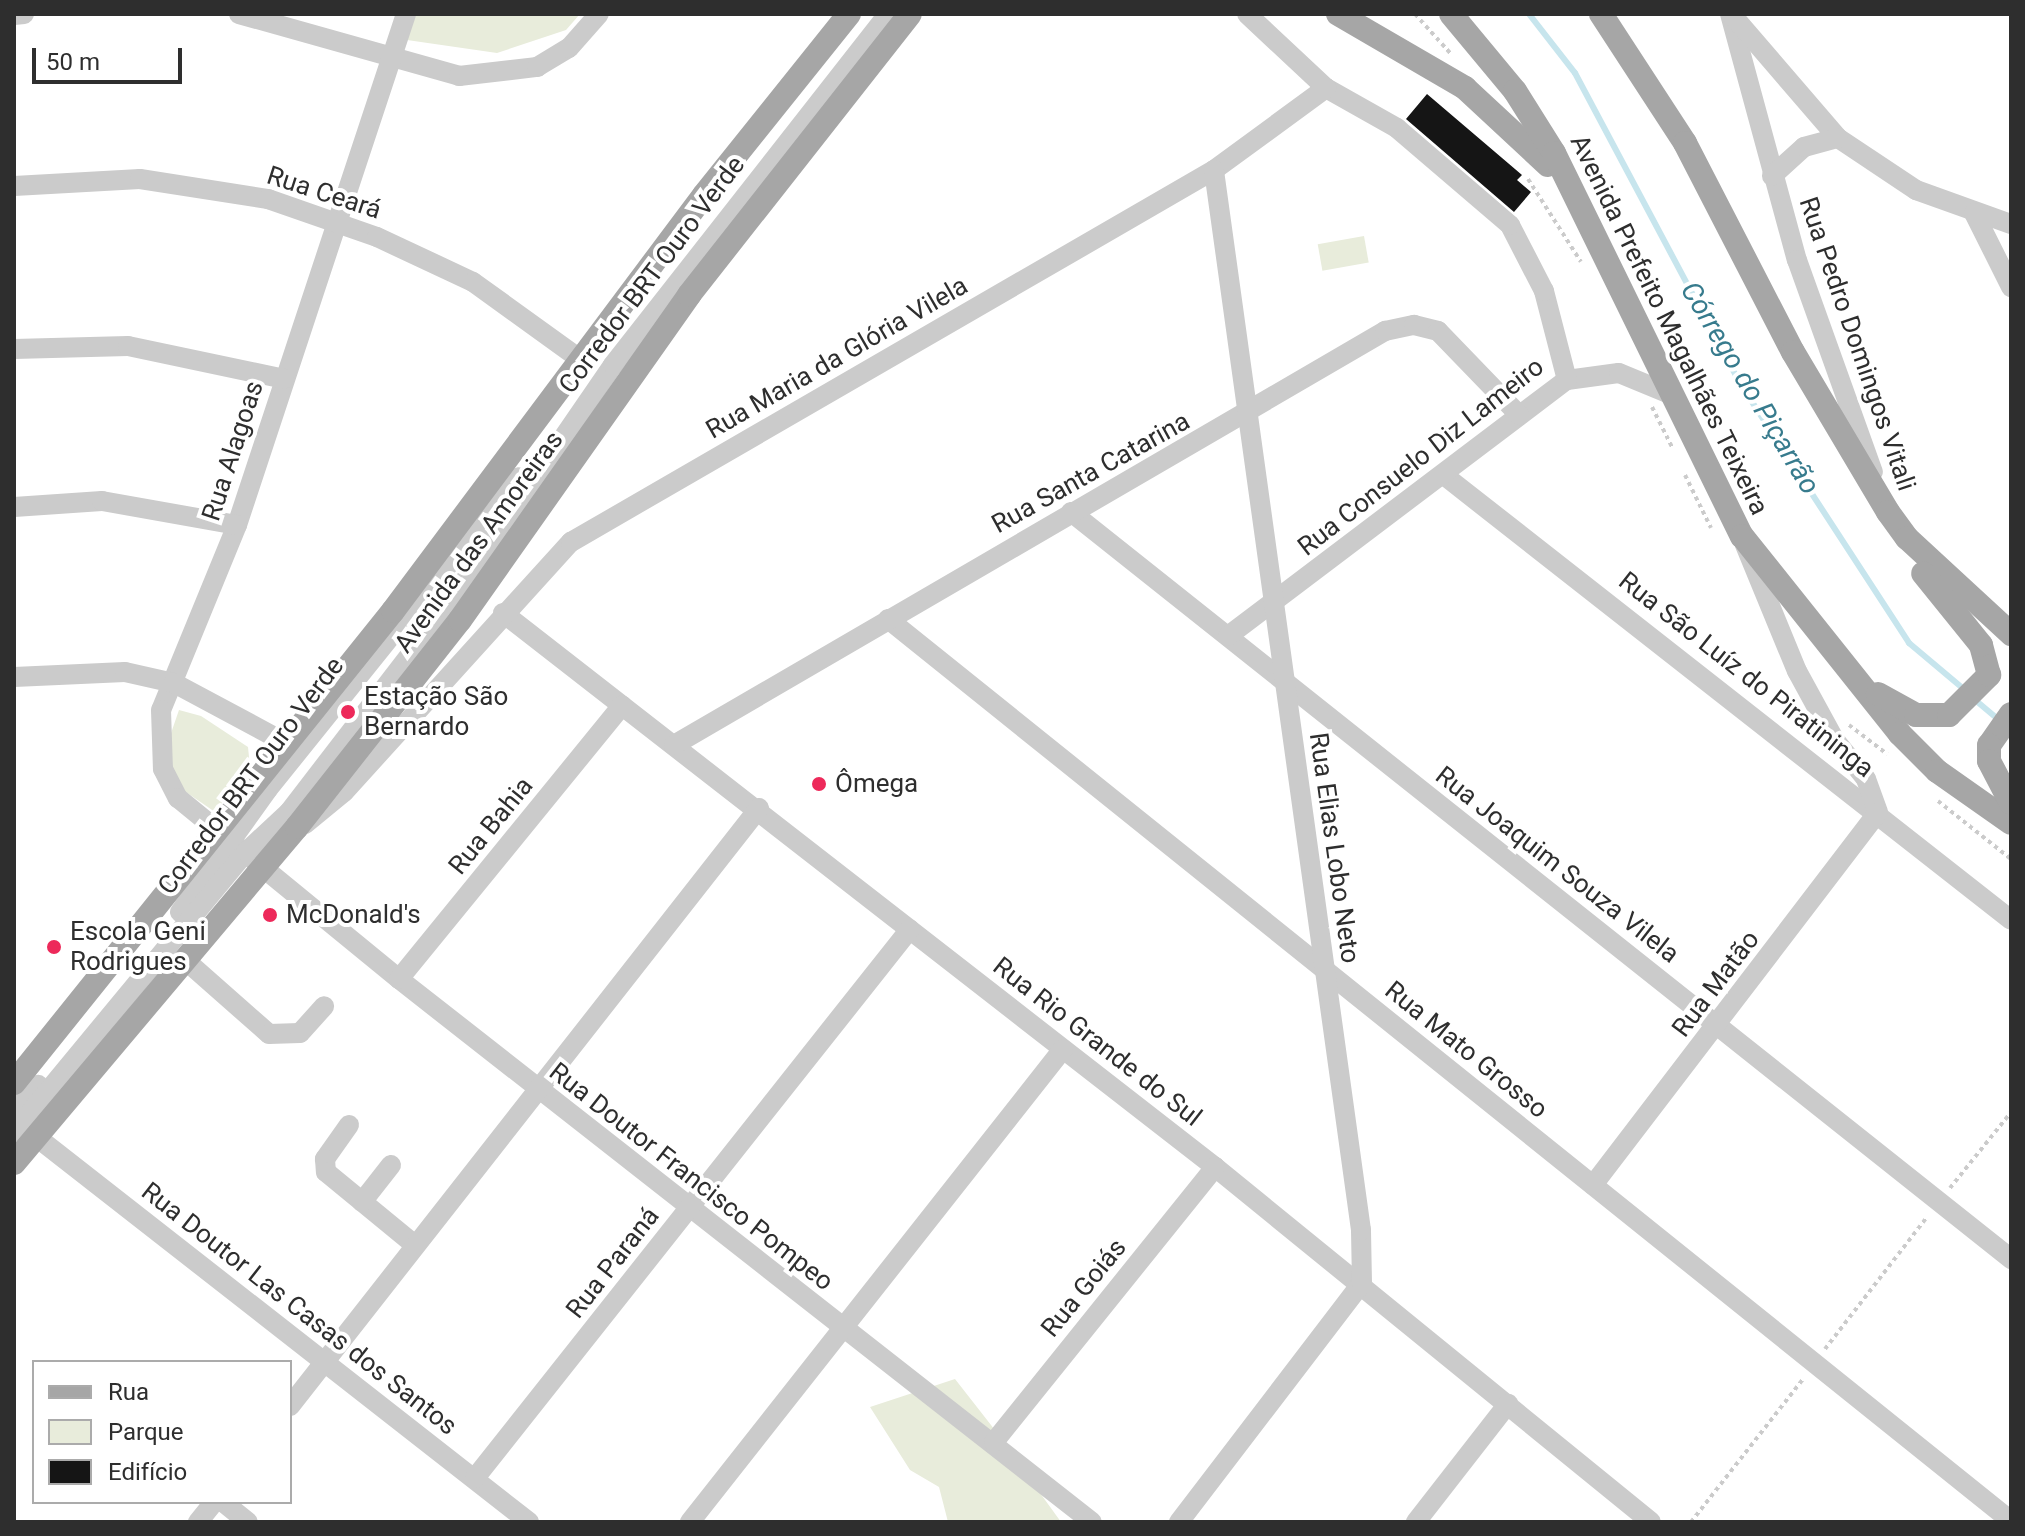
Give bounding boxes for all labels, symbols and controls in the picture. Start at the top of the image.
scale bar [36,32,186,82]
text: 50 m [46,48,100,76]
street label: Avenida Prefeito Magalhães Teixeira [1563,130,1775,520]
street label: Corredor BRT Ouro Verde [552,150,752,400]
street label: Rua Ceará [263,160,385,226]
street label: Rua Pedro Domingos Vitali [1792,193,1922,495]
street label: Rua Maria da Glória Vilela [701,270,973,446]
water label: Córrego do Piçarrão [1673,276,1827,500]
street label: Rua Consuelo Diz Lameiro [1292,351,1550,563]
street label: Rua Alagoas [196,377,270,525]
street label: Rua Santa Catarina [987,406,1195,540]
street label: Avenida das Amoreiras [388,425,570,659]
street label: Rua São Luíz do Piratininga [1612,566,1880,784]
street label: Corredor BRT Ouro Verde [151,651,351,901]
place label: Estação São Bernardo [364,681,508,742]
marker: Estação São Bernardo [339,703,357,721]
street label: Rua Elias Lobo Neto [1302,731,1366,965]
street label: Rua Joaquim Souza Vilela [1429,760,1685,970]
place label: Ômega [835,768,918,800]
street label: Rua Bahia [442,771,540,881]
marker: Ômega [810,775,828,793]
place label: McDonald's [286,899,421,931]
marker: McDonald's [261,906,279,924]
place label: Escola Geni Rodrigues [70,916,206,978]
street label: Rua Matão [1666,925,1766,1043]
marker: Escola Geni Rodrigues [45,938,63,956]
street label: Rua Rio Grande do Sul [987,951,1207,1133]
street label: Rua Mato Grosso [1378,975,1554,1125]
street label: Rua Doutor Francisco Pompeo [543,1056,839,1298]
street label: Rua Doutor Las Casas dos Santos [135,1176,463,1442]
street label: Rua Paraná [560,1201,666,1325]
street label: Rua Goiás [1035,1233,1133,1343]
legend [32,1360,292,1504]
text: Rua [108,1378,149,1406]
text: Parque [108,1418,184,1446]
text: Edifício [108,1458,187,1486]

